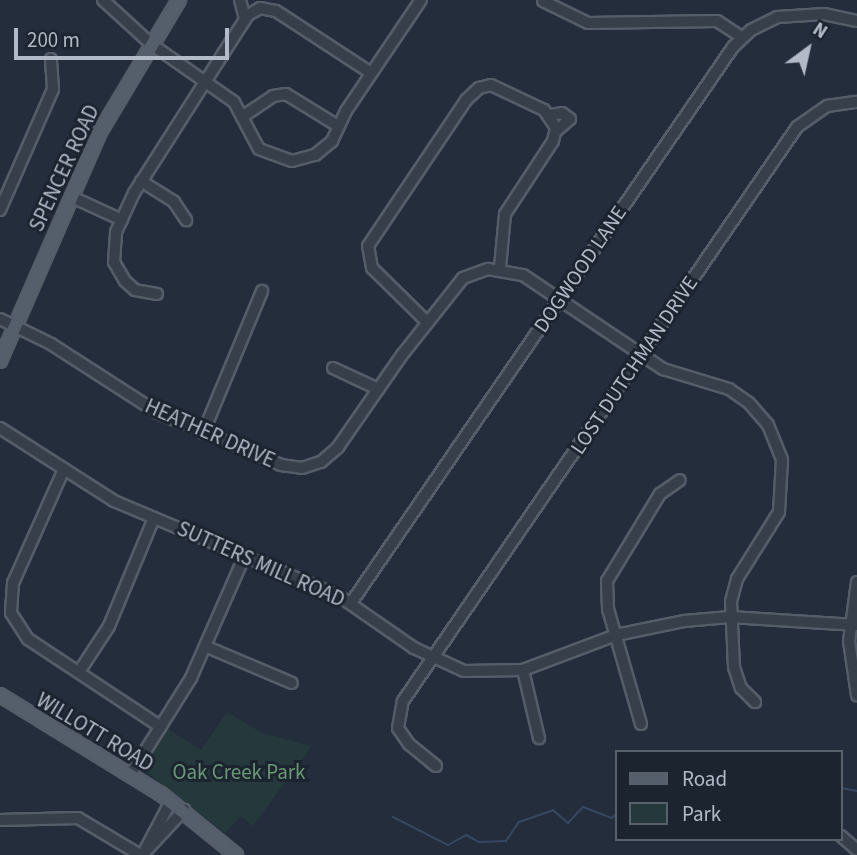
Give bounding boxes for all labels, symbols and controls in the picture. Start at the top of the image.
scale bar [18,14,233,58]
north arrow [773,14,843,84]
text: N [807,16,832,46]
text: 200 m [27,25,80,55]
street label: SPENCER ROAD [24,101,104,235]
street label: DOGWOOD LANE [528,201,632,337]
street label: LOST DUTCHMAN DRIVE [565,271,703,459]
street label: HEATHER DRIVE [141,393,279,473]
street label: SUTTERS MILL ROAD [173,516,349,612]
street label: WILLOTT ROAD [32,687,158,777]
legend [616,750,843,841]
park label: Oak Creek Park [173,759,305,785]
text: Road [682,764,727,794]
text: Park [682,799,721,829]

